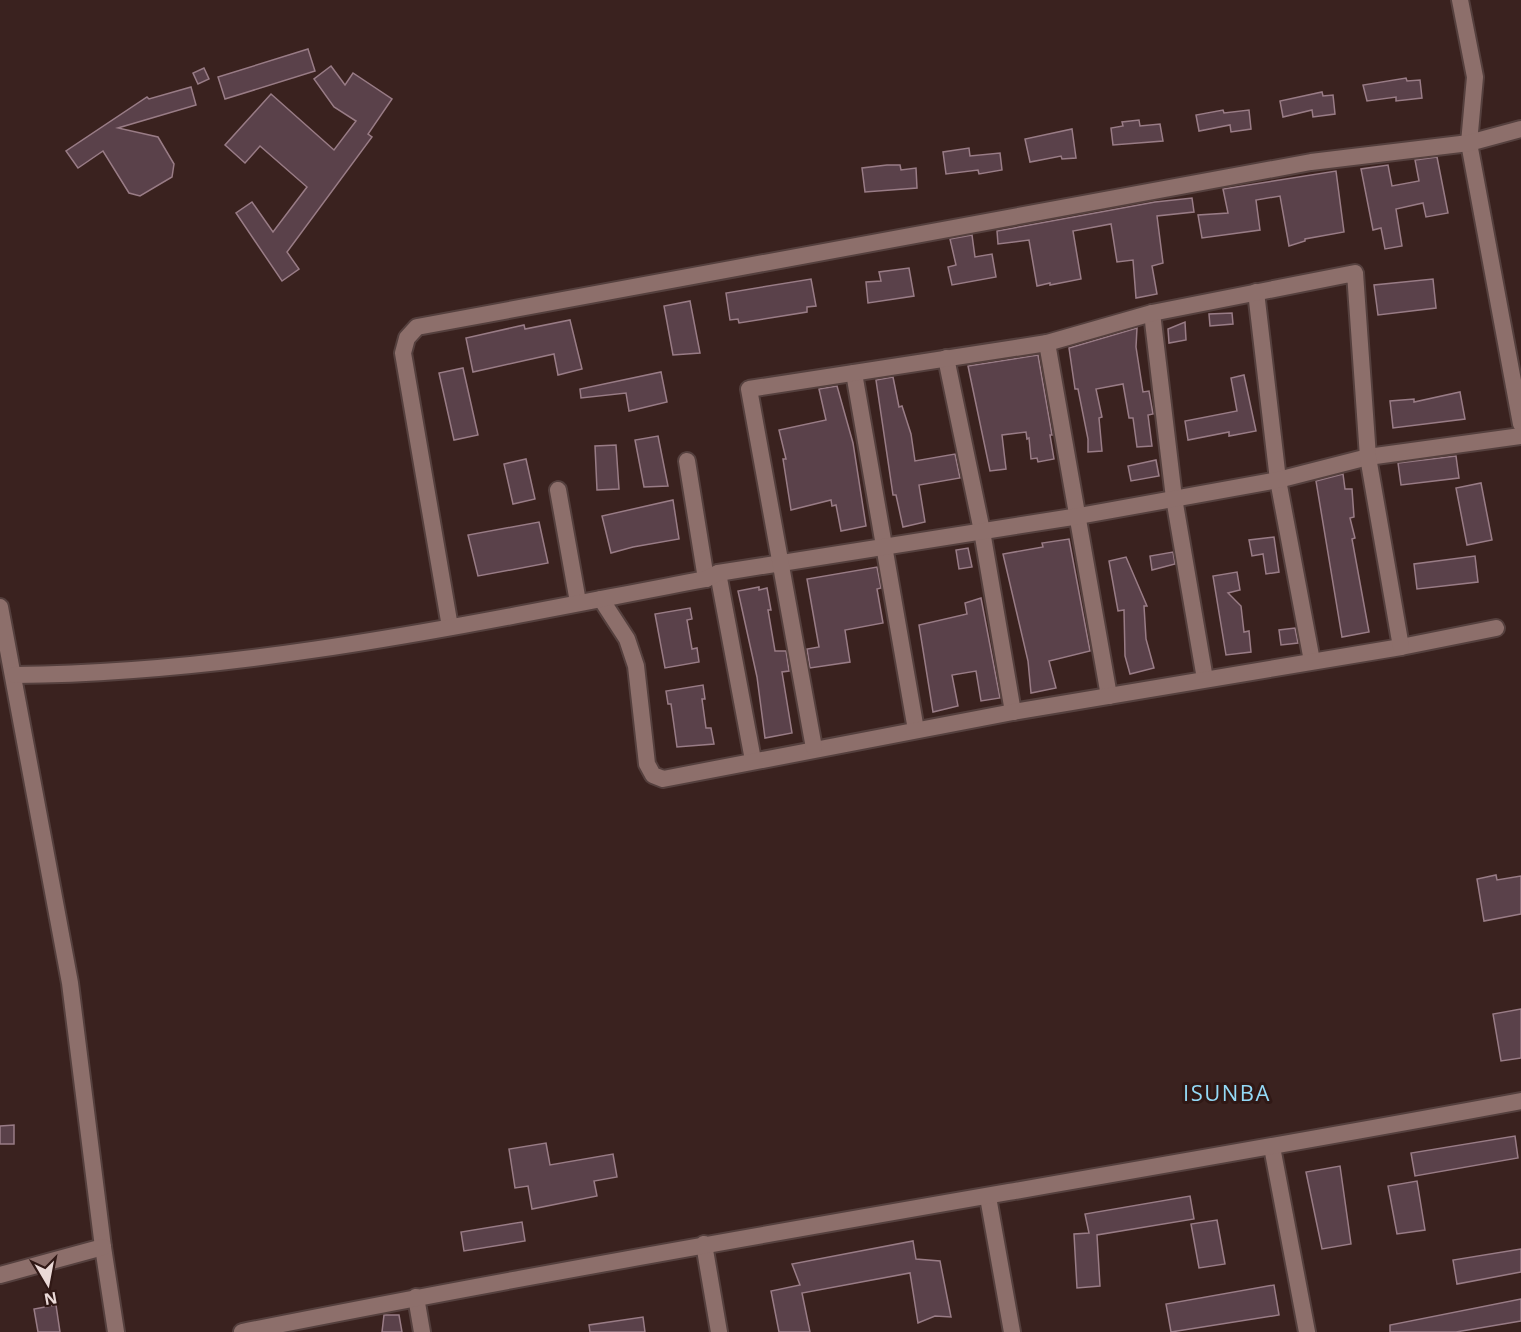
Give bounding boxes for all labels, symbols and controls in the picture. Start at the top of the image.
district label: ISUNBA [1183,1077,1271,1107]
north arrow [18,1254,78,1314]
text: N [42,1287,59,1311]

